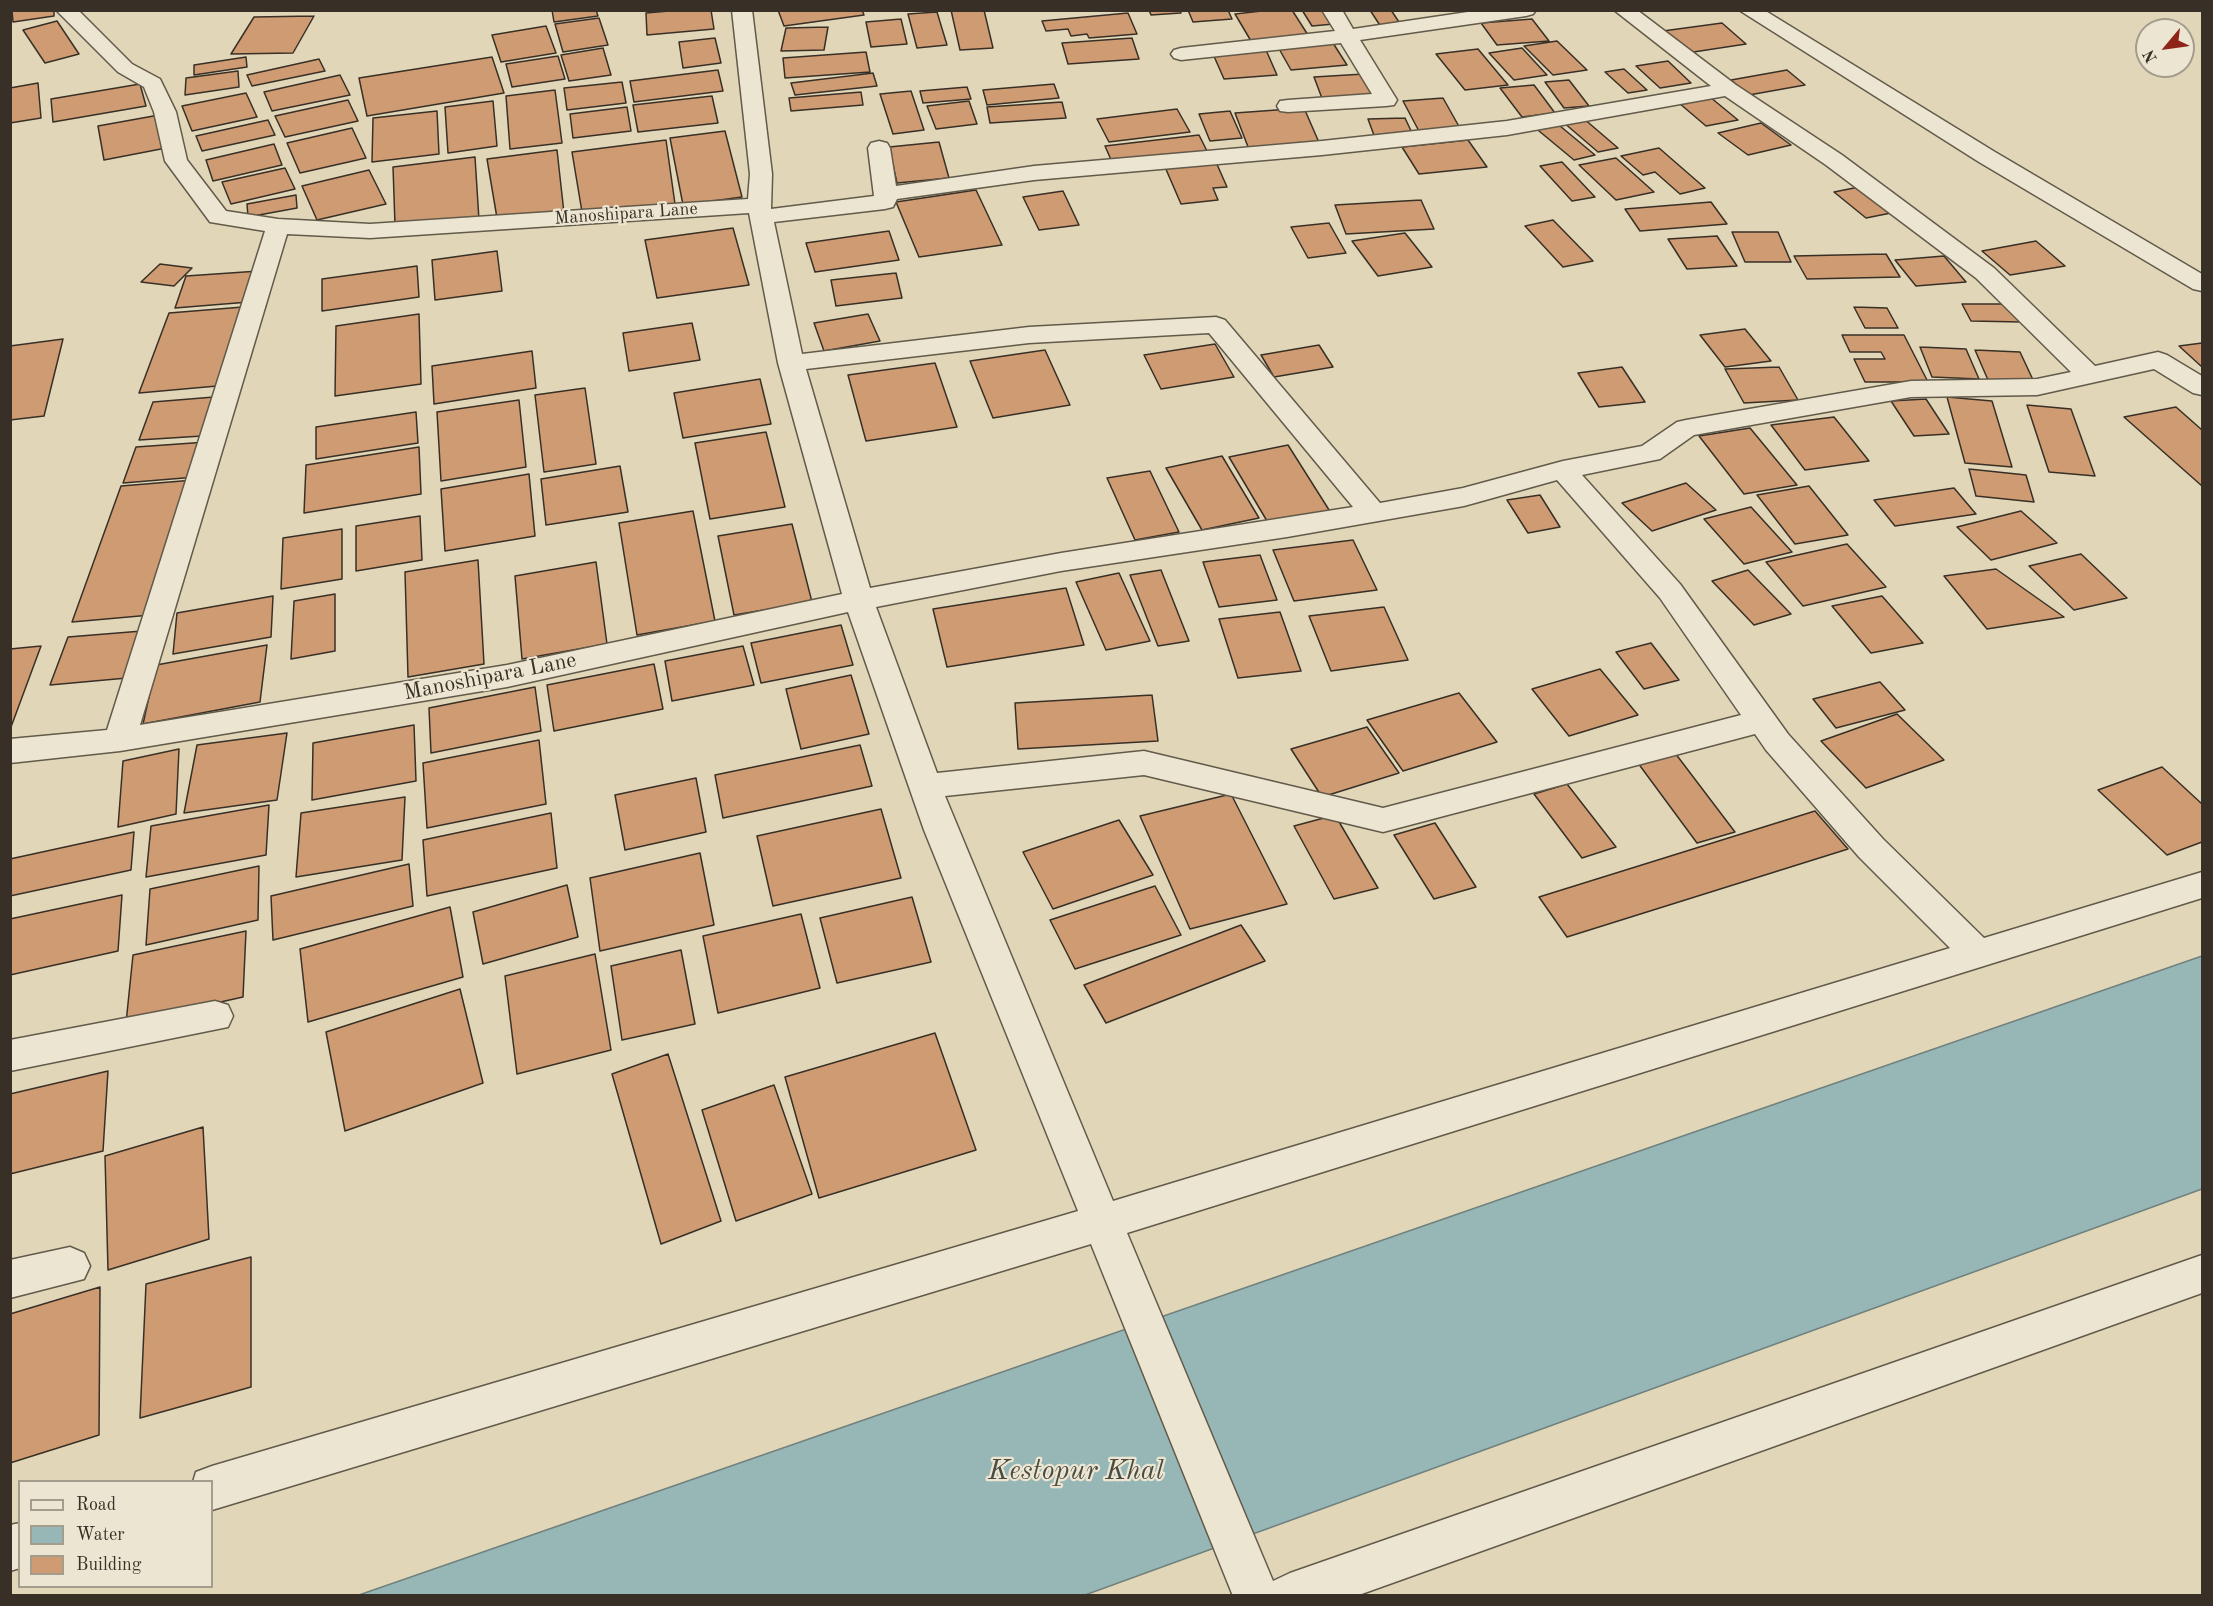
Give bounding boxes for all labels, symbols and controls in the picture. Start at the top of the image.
north arrow [2135,18,2195,78]
text: N [2141,47,2161,65]
street label: Manoshipara Lane [554,198,698,230]
street label: Manoshipara Lane [401,647,579,707]
water label: Kestopur Khal [988,1455,1164,1489]
legend [18,1480,213,1588]
text: Road [76,1496,116,1514]
text: Water [76,1526,125,1544]
text: Building [76,1556,141,1574]

